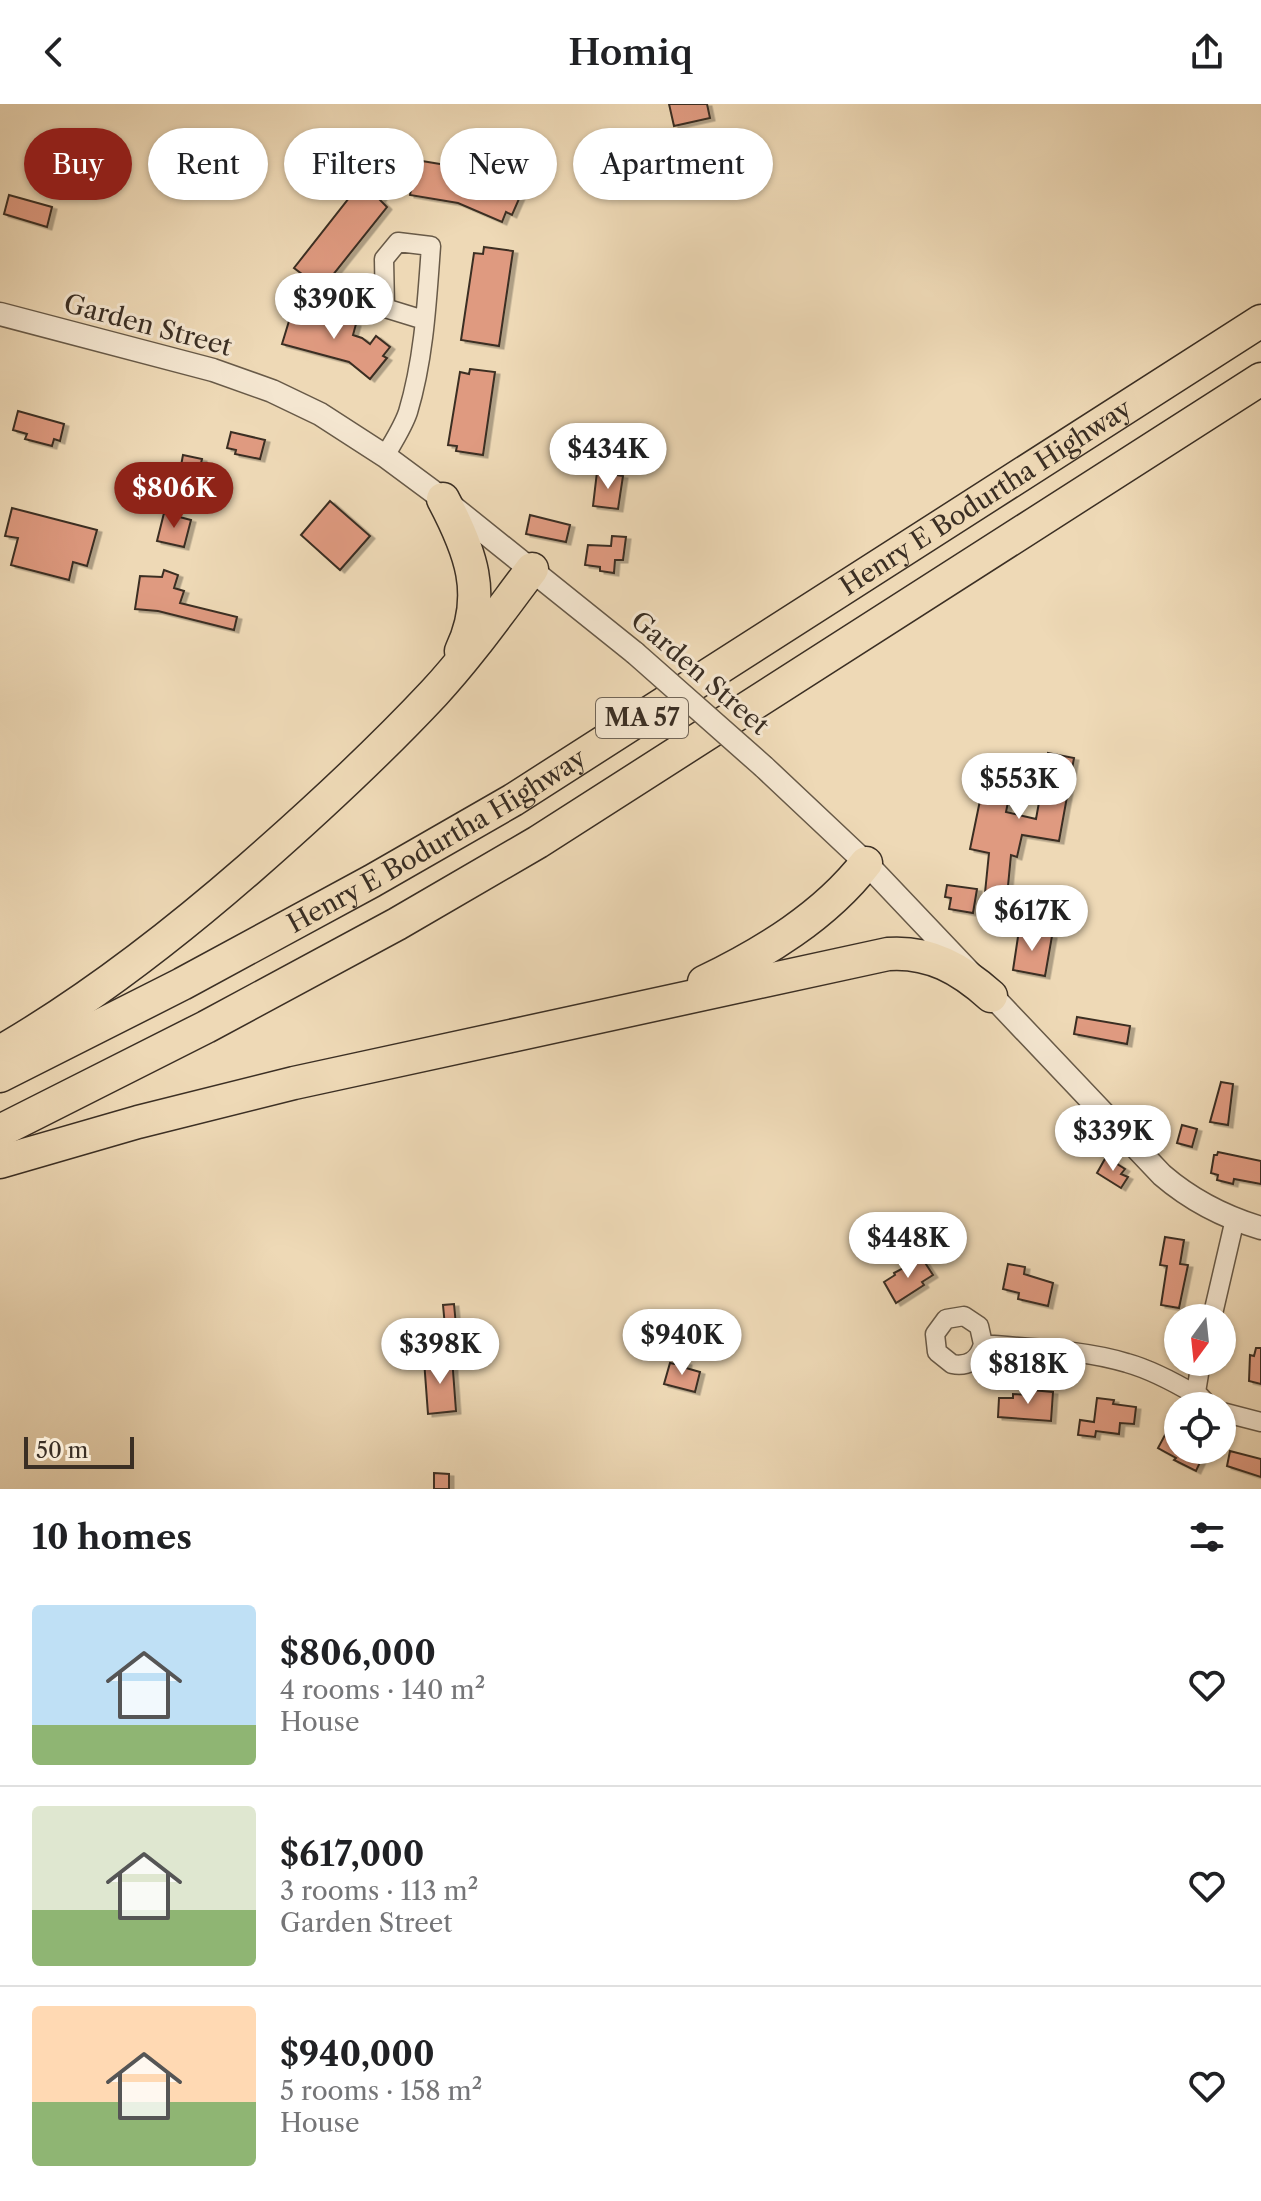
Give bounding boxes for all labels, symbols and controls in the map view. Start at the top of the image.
icon: back [32,30,76,74]
text: Homiq [568,30,693,74]
icon: share [1185,30,1229,74]
chip: Buy [24,128,132,200]
chip: Rent [148,128,268,200]
chip: Filters [284,128,424,200]
chip: New [440,128,557,200]
chip: Apartment [573,128,773,200]
pin: $390K [278,273,390,341]
text: $390K [293,283,375,315]
street label: Garden Street [61,287,236,363]
street label: Henry E Bodurtha Highway [834,392,1138,602]
pin: $434K [552,423,664,491]
text: $434K [568,433,648,465]
pin: $806K [118,462,230,530]
text: $806K [132,472,216,504]
street label: Garden Street [624,604,776,742]
road number: MA 57 [596,698,688,738]
street label: Henry E Bodurtha Highway [282,741,592,940]
pin: $553K [963,753,1075,821]
text: $553K [980,763,1058,795]
pin: $617K [976,885,1088,953]
text: $617K [994,895,1070,927]
pin: $339K [1057,1105,1169,1173]
text: $339K [1073,1115,1153,1147]
pin: $448K [852,1212,964,1280]
text: $448K [867,1222,949,1254]
north arrow [1164,1304,1236,1376]
map controls [1164,1304,1236,1464]
pin: $940K [626,1309,738,1377]
pin: $398K [384,1318,496,1386]
text: $940K [641,1319,723,1351]
text: $398K [399,1328,481,1360]
pin: $818K [972,1338,1084,1406]
text: $818K [988,1348,1068,1380]
button: locate [1164,1392,1236,1464]
scale bar [24,1433,134,1469]
text: 50 m [36,1437,88,1464]
icon: filters [1185,1515,1229,1559]
text: 10 homes [32,1516,192,1558]
text: $806,000 [280,1632,436,1674]
icon: home [96,1637,192,1733]
icon: heart [1185,1663,1229,1707]
text: 4 rooms · 140 m² [280,1674,485,1706]
text: House [280,1706,360,1738]
text: $617,000 [280,1833,424,1875]
icon: home [96,1838,192,1934]
icon: heart [1185,1864,1229,1908]
text: 3 rooms · 113 m² [280,1875,478,1907]
text: Garden Street [280,1907,453,1939]
text: $940,000 [280,2033,435,2075]
icon: home [96,2038,192,2134]
icon: heart [1185,2064,1229,2108]
text: 5 rooms · 158 m² [280,2075,482,2107]
text: House [280,2107,360,2139]

